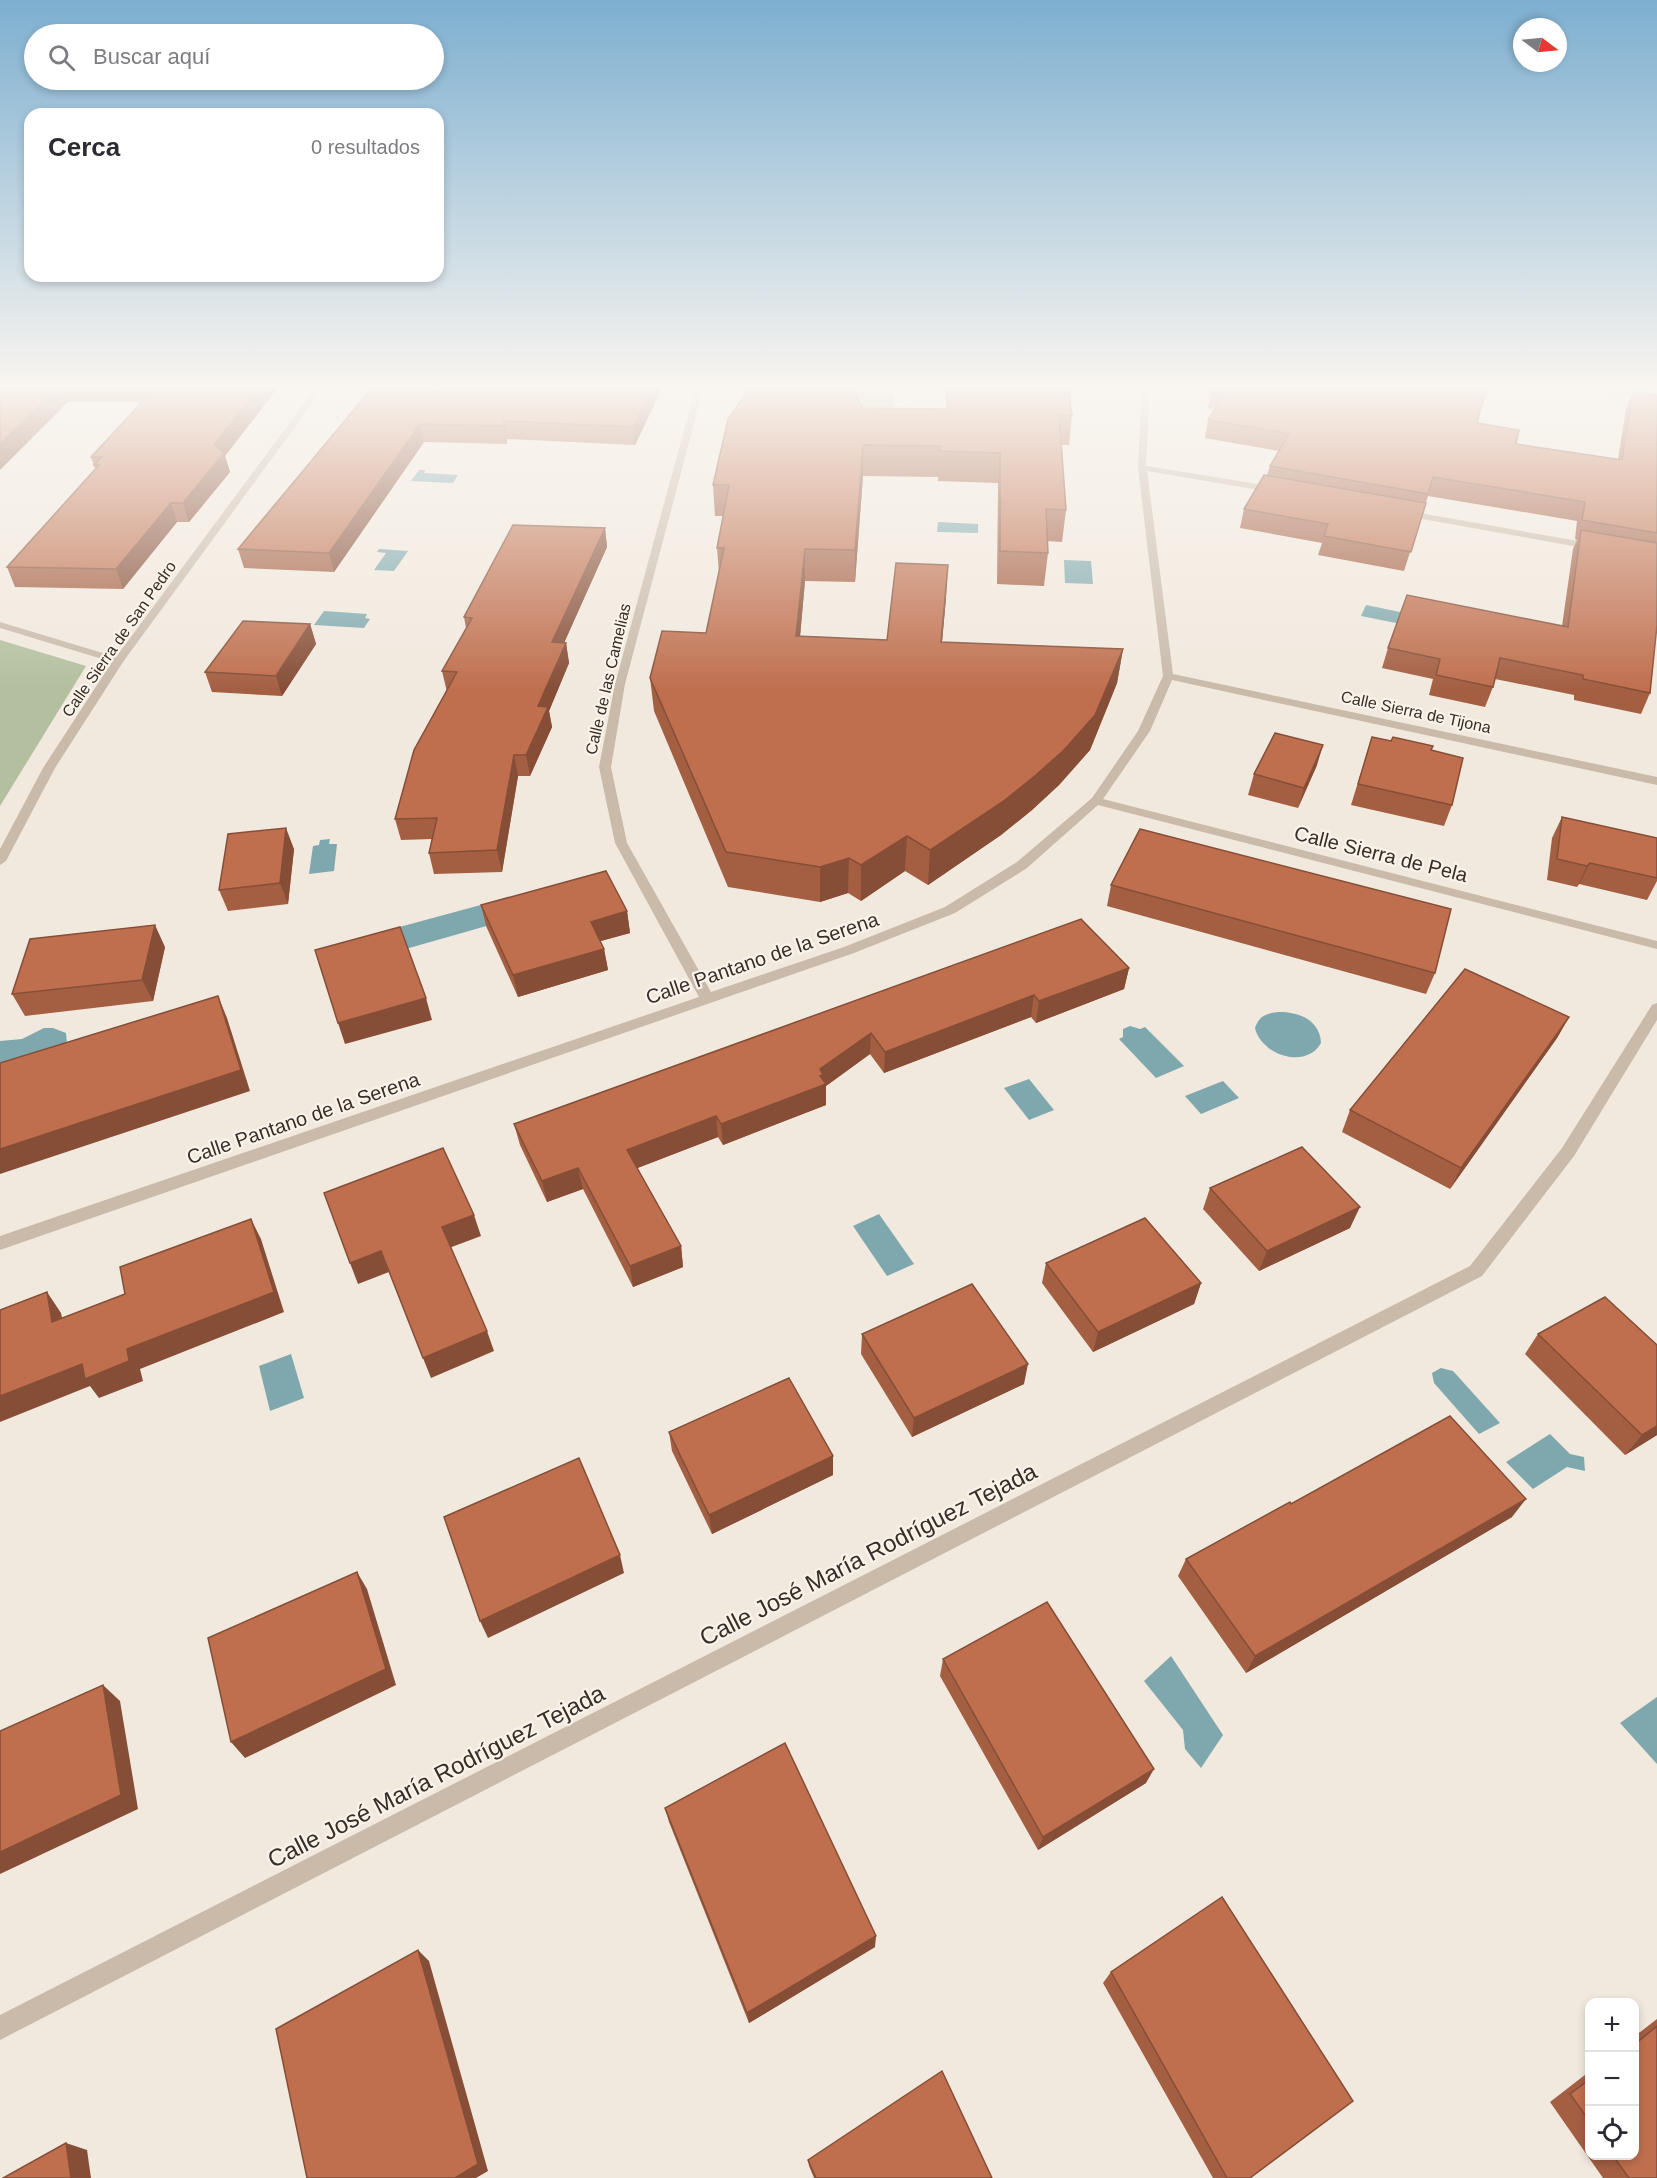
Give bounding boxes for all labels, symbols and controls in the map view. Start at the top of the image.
north arrow [1513,18,1567,72]
search box [24,24,444,90]
icon: search [45,41,78,74]
text: Buscar aquí [93,44,210,69]
text: Cerca [48,132,120,162]
text: 0 resultados [311,136,420,158]
street label: Calle Sierra de San Pedro [59,558,179,720]
street label: Calle de las Camelias [582,602,634,756]
street label: Calle Sierra de Tijona [1339,688,1493,736]
street label: Calle Sierra de Pela [1292,822,1471,886]
street label: Calle Pantano de la Serena [643,907,882,1008]
street label: Calle Pantano de la Serena [184,1067,423,1168]
street label: Calle José María Rodríguez Tejada [695,1457,1042,1651]
street label: Calle José María Rodríguez Tejada [263,1679,610,1873]
map controls [1585,1998,1639,2160]
button: + [1585,1998,1639,2052]
button: − [1585,2052,1639,2106]
button: locate [1585,2106,1639,2160]

